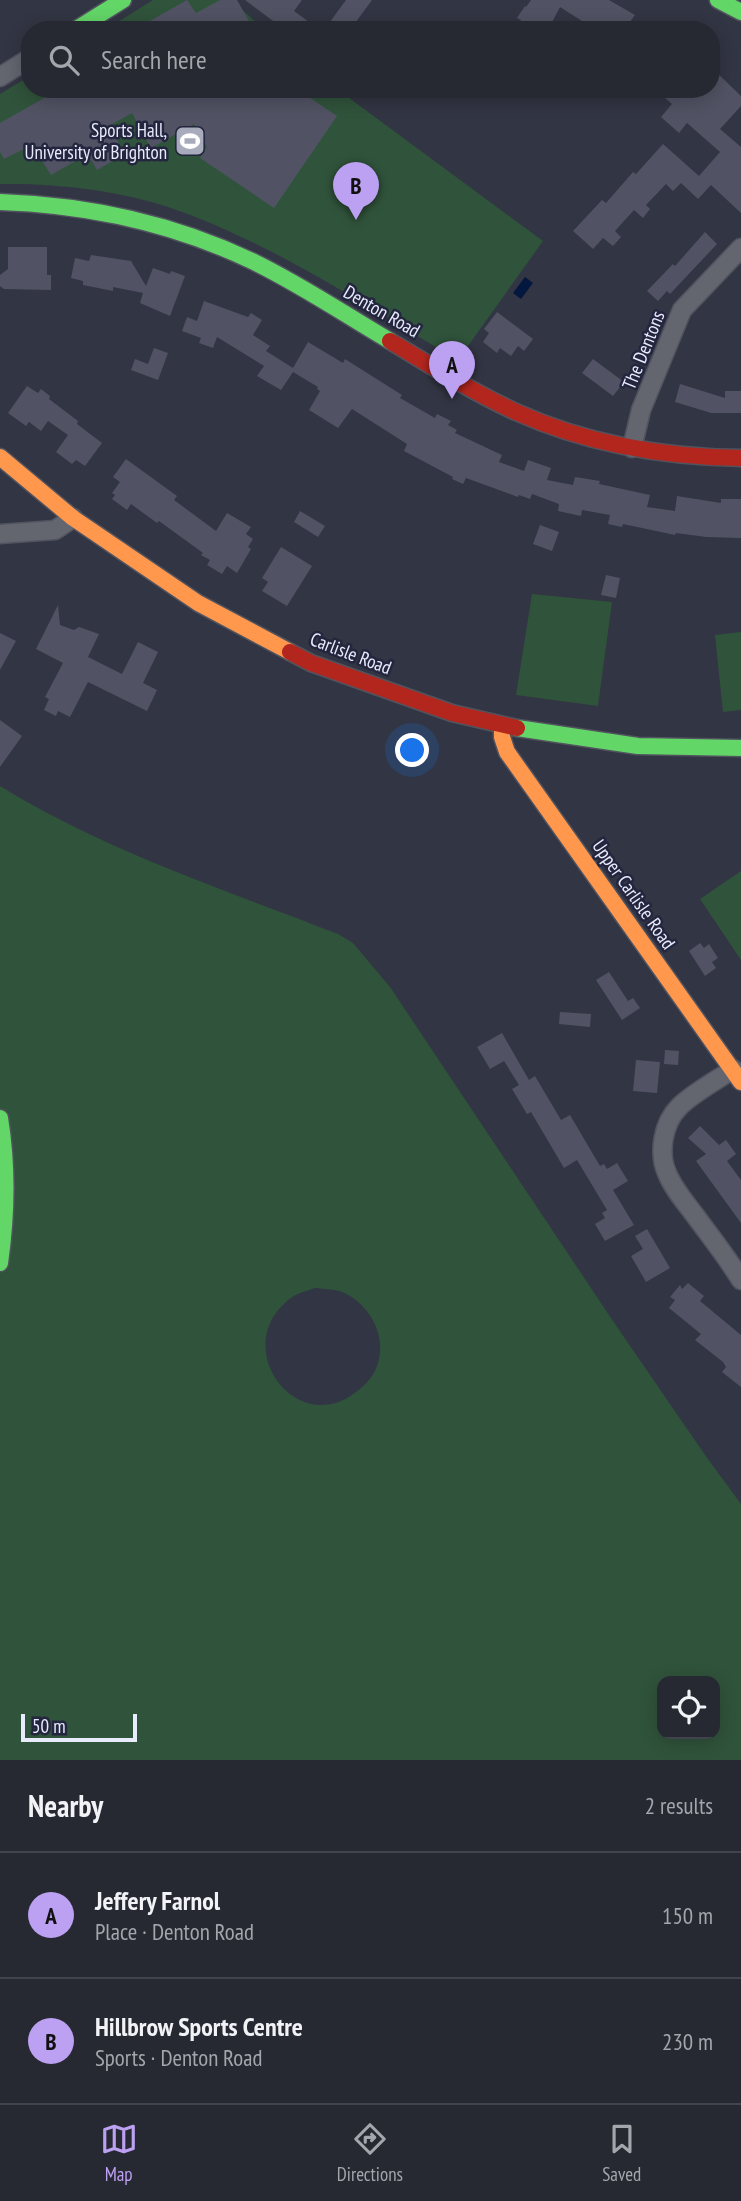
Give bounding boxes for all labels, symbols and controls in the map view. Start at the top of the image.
search box [21,21,720,98]
icon: search [45,41,83,79]
text: Search here [101,43,207,76]
place label: Sports Hall, University of Brighton [25,118,167,164]
sports icon: Sports Hall, University of Brighton [173,124,207,158]
pin: B [333,162,379,220]
street label: Denton Road [340,280,424,342]
street label: The Dentons [616,307,670,393]
pin: A [429,341,475,399]
street label: Carlisle Road [307,627,395,679]
your location [395,733,429,767]
street label: Upper Carlisle Road [587,834,681,954]
map controls [657,1676,720,1739]
button: locate [657,1676,720,1739]
scale bar [21,1711,136,1743]
text: 50 m [32,1714,66,1738]
text: Nearby [28,1786,103,1825]
text: 2 results [645,1791,713,1820]
text: Jeffery Farnol [95,1884,220,1917]
text: A [45,1901,57,1930]
text: 150 m [662,1901,713,1930]
text: Place · Denton Road [95,1917,254,1946]
text: Hillbrow Sports Centre [95,2010,303,2043]
text: B [45,2027,57,2056]
text: 230 m [662,2027,713,2056]
text: Sports · Denton Road [95,2043,262,2072]
tab: Map [100,2120,138,2186]
tab: Directions [337,2120,403,2186]
tab: Saved [602,2120,641,2186]

